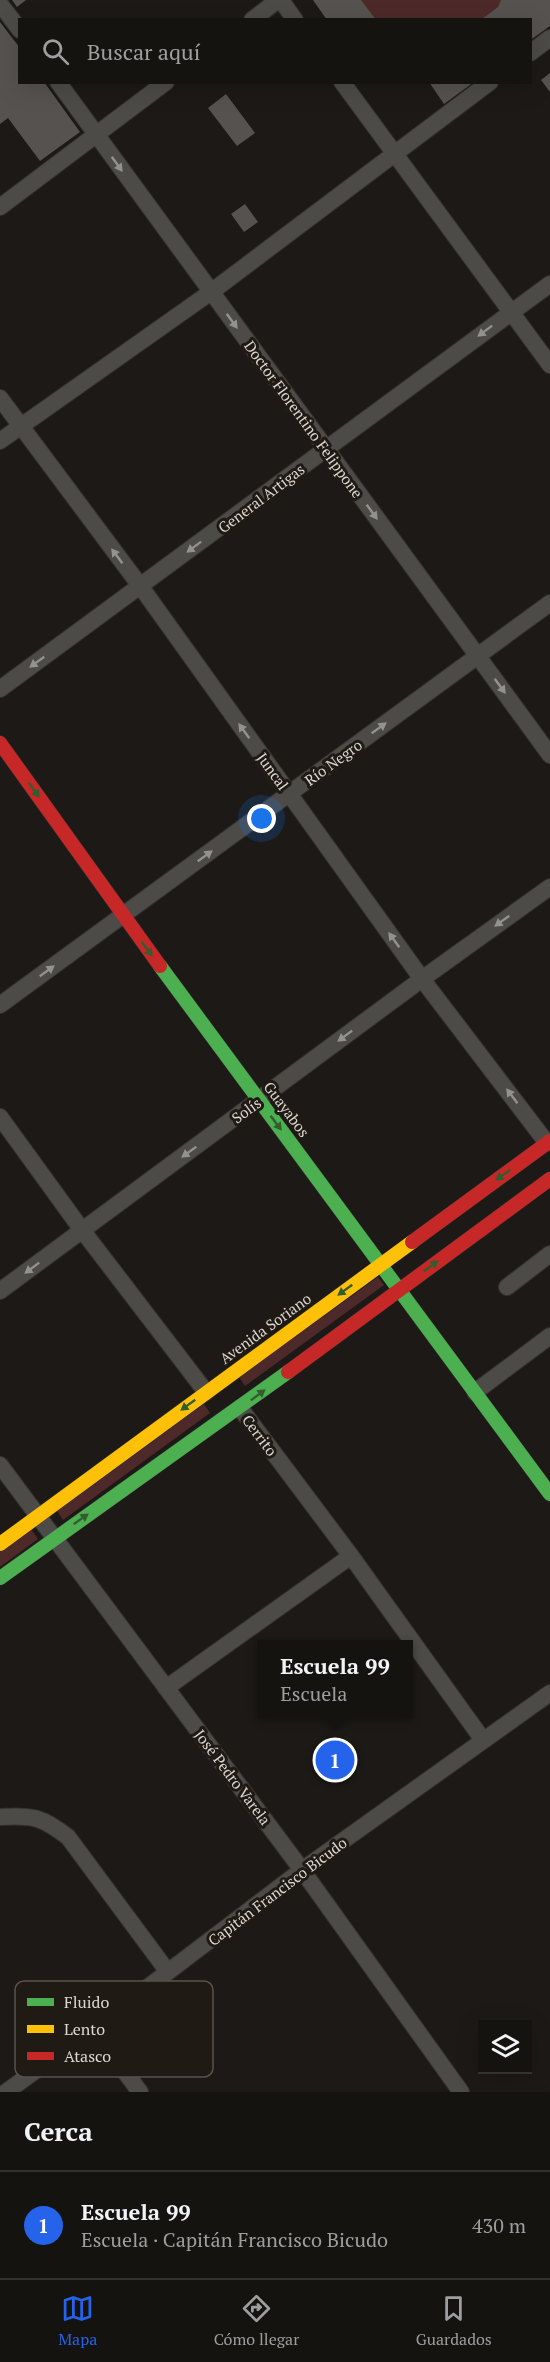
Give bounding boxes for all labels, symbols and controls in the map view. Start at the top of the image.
search box [18,18,532,84]
icon: search [39,35,72,68]
text: Buscar aquí [87,37,200,66]
one-way arrow [111,155,123,171]
one-way arrow [226,313,238,329]
one-way arrow [478,324,493,336]
street label: Doctor Florentino Felippone [240,336,368,502]
street label: General Artigas [214,459,308,537]
one-way arrow [366,505,378,520]
one-way arrow [187,541,202,553]
one-way arrow [112,548,124,563]
one-way arrow [29,656,45,668]
one-way arrow [494,678,506,694]
one-way arrow [371,722,387,734]
one-way arrow [238,723,250,739]
street label: Río Negro [300,734,366,790]
street label: Juncal [253,748,293,794]
one-way arrow [28,782,40,798]
your location [247,804,276,833]
one-way arrow [197,850,213,862]
one-way arrow [495,915,511,927]
one-way arrow [388,933,400,949]
one-way arrow [141,941,153,956]
one-way arrow [40,965,55,977]
one-way arrow [338,1030,354,1042]
street label: Guayabos [260,1077,314,1141]
one-way arrow [506,1089,518,1104]
street label: Solís [227,1093,265,1127]
one-way arrow [270,1114,282,1130]
one-way arrow [181,1146,197,1158]
one-way arrow [495,1169,511,1181]
one-way arrow [423,1260,439,1272]
one-way arrow [24,1262,40,1274]
one-way arrow [338,1284,354,1296]
street label: Avenida Soriano [215,1288,315,1368]
one-way arrow [250,1389,265,1401]
one-way arrow [180,1399,196,1412]
street label: Cerrito [238,1410,282,1460]
one-way arrow [73,1513,89,1525]
popup [257,1640,413,1718]
text: Escuela 99 [280,1651,390,1680]
text: Escuela [280,1680,347,1707]
street label: José Pedro Varela [190,1725,276,1829]
pin: 1 [316,1738,354,1782]
street label: Capitán Francisco Bicudo [204,1832,350,1950]
legend [15,1981,213,2077]
text: Fluido [64,1991,109,2013]
text: Lento [64,2018,105,2040]
map controls [478,2020,532,2074]
button: layers [478,2020,532,2074]
text: Atasco [64,2045,111,2067]
text: Cerca [24,2114,93,2148]
text: Escuela 99 [81,2197,191,2226]
text: 1 [38,2212,49,2239]
text: 430 m [472,2212,526,2239]
text: Escuela · Capitán Francisco Bicudo [81,2226,388,2253]
tab: Mapa [58,2292,97,2350]
tab: Cómo llegar [214,2292,299,2350]
tab: Guardados [416,2292,492,2350]

